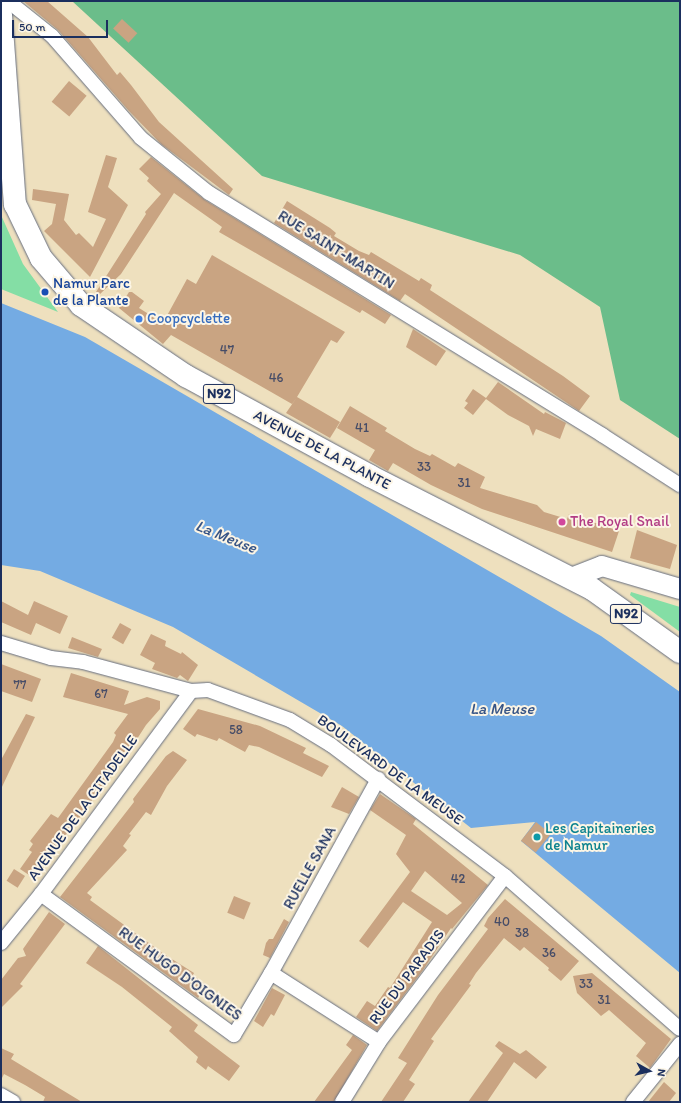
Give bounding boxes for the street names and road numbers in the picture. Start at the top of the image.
street label: RUE SAINT-MARTIN [275,207,397,293]
road number: N92 [202,382,236,406]
street label: AVENUE DE LA PLANTE [250,406,394,494]
road number: N92 [609,602,643,626]
street label: BOULEVARD DE LA MEUSE [314,711,466,829]
street label: AVENUE DE LA CITADELLE [24,732,142,884]
street label: RUELLE SANA [280,823,340,913]
street label: RUE HUGO D'OIGNIES [116,924,244,1024]
street label: RUE DU PARADIS [365,926,449,1028]

